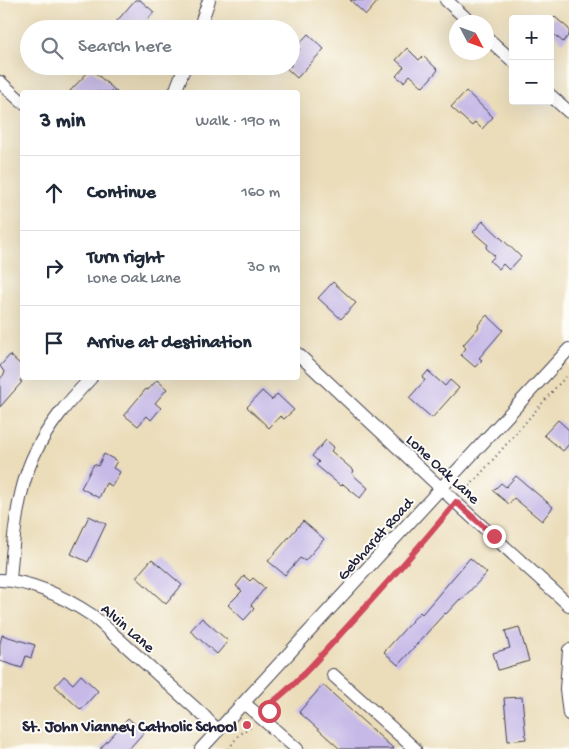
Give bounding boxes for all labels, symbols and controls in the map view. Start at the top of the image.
north arrow [449,15,494,60]
map controls [509,15,554,105]
button: + [509,15,554,60]
search box [20,20,300,75]
icon: search [38,34,66,62]
text: Search here [78,36,172,59]
button: − [509,60,554,105]
text: 3 min [40,110,85,135]
text: Walk · 190 m [196,113,280,132]
icon: ahead [40,179,68,207]
text: Continue [87,182,156,205]
text: 160 m [241,184,280,203]
text: Turn right [87,247,163,270]
icon: right [40,254,68,282]
text: 30 m [247,259,280,278]
text: Lone Oak Lane [87,270,181,289]
icon: arrive [40,329,68,357]
text: Arrive at destination [87,332,251,355]
street label: Lone Oak Lane [401,432,483,510]
street label: Gebhardt Road [335,494,420,586]
route end [483,525,506,548]
street label: Alvin Lane [96,601,158,659]
route start [258,700,281,723]
place label: St. John Vianney Catholic School [22,719,237,738]
marker: St. John Vianney Catholic School [241,719,253,731]

